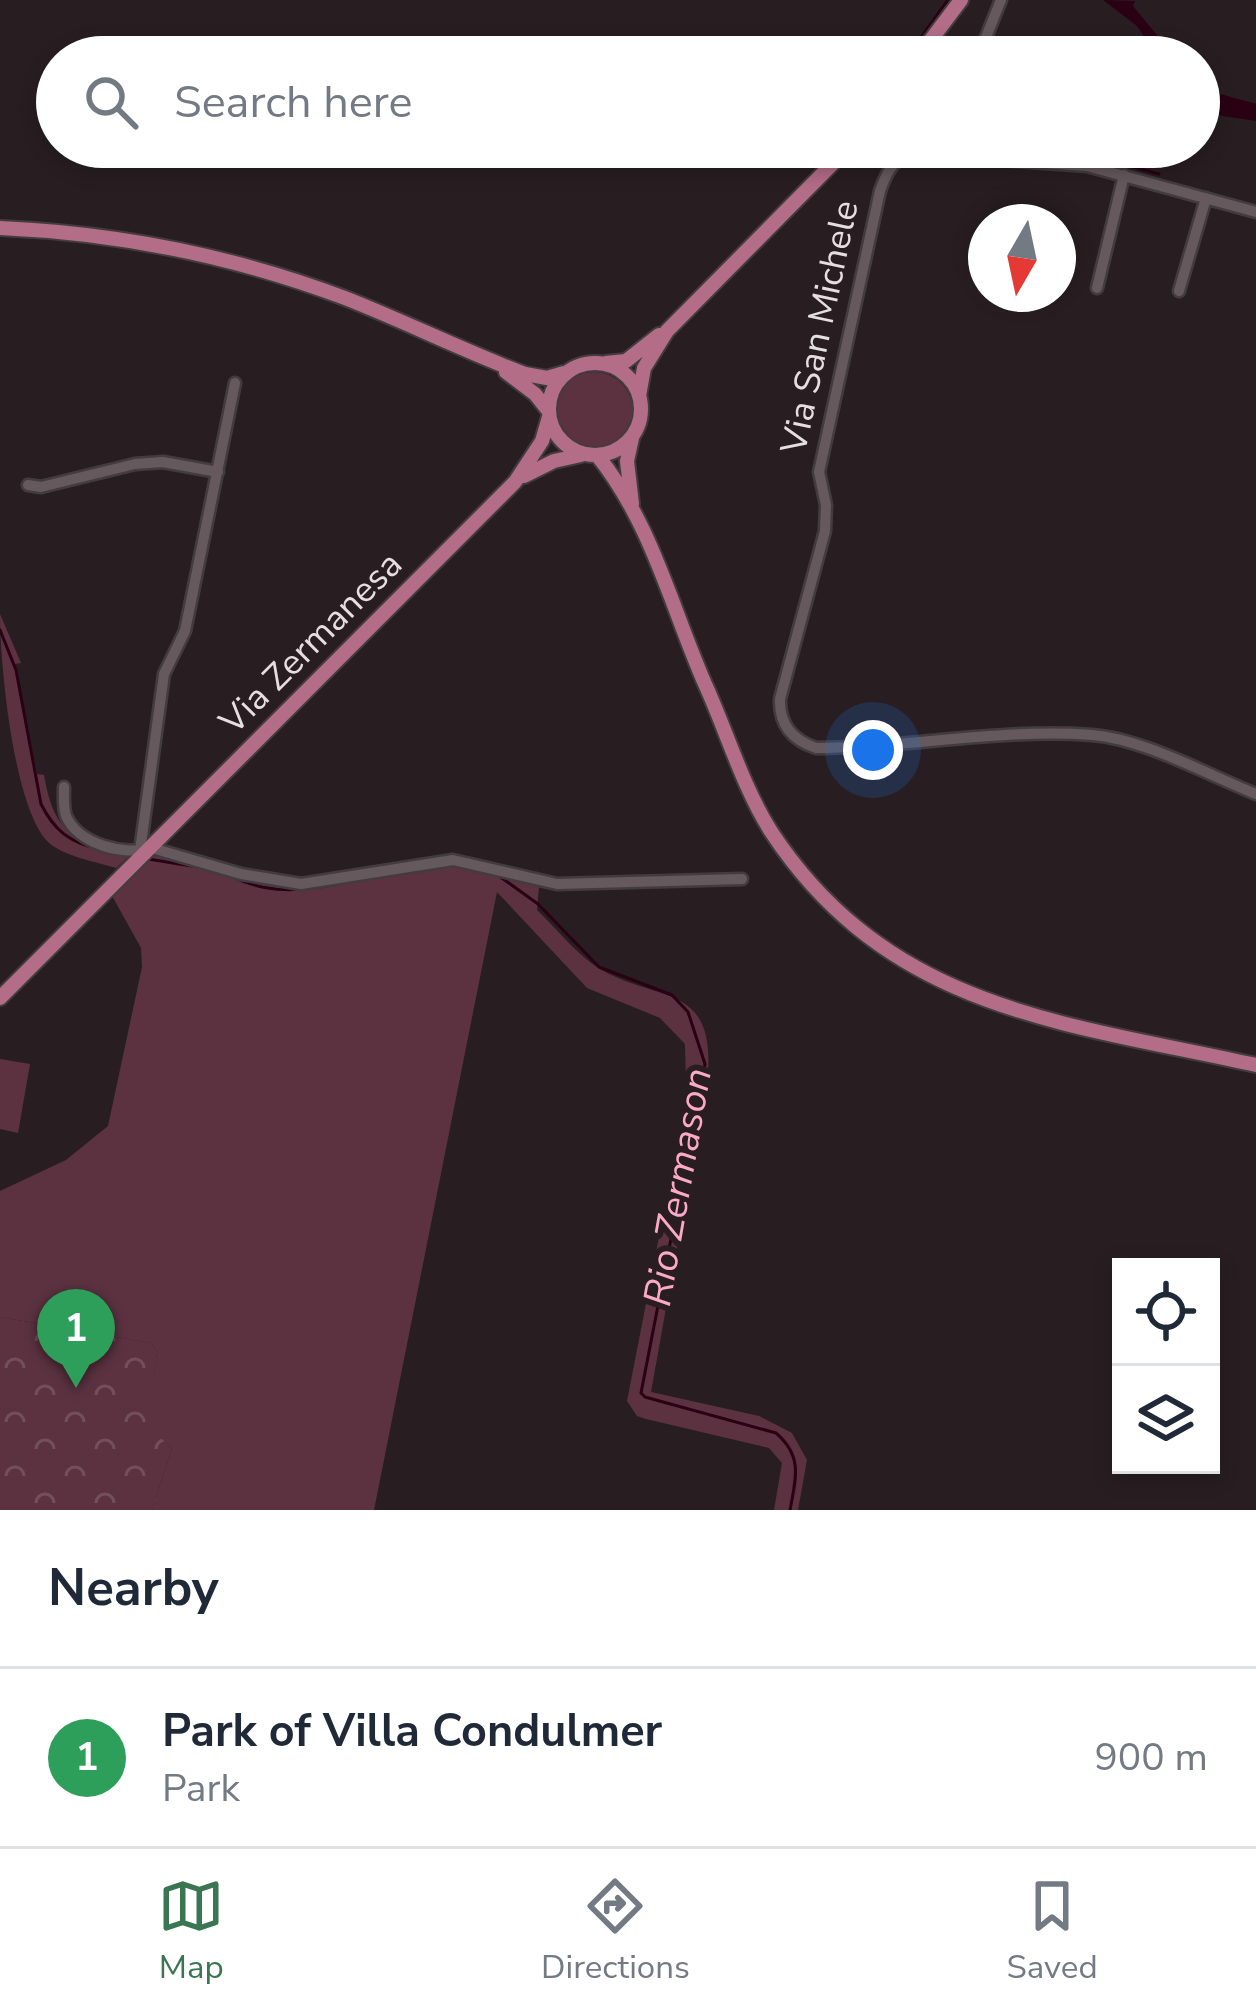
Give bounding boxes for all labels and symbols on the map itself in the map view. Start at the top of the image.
street label: Via San Michele [769,196,871,459]
north arrow [968,204,1076,312]
street label: Via Zermanesa [208,541,413,746]
your location [843,720,903,780]
water label: Rio Zermason [631,1064,725,1310]
pin: 1 [37,1289,115,1388]

